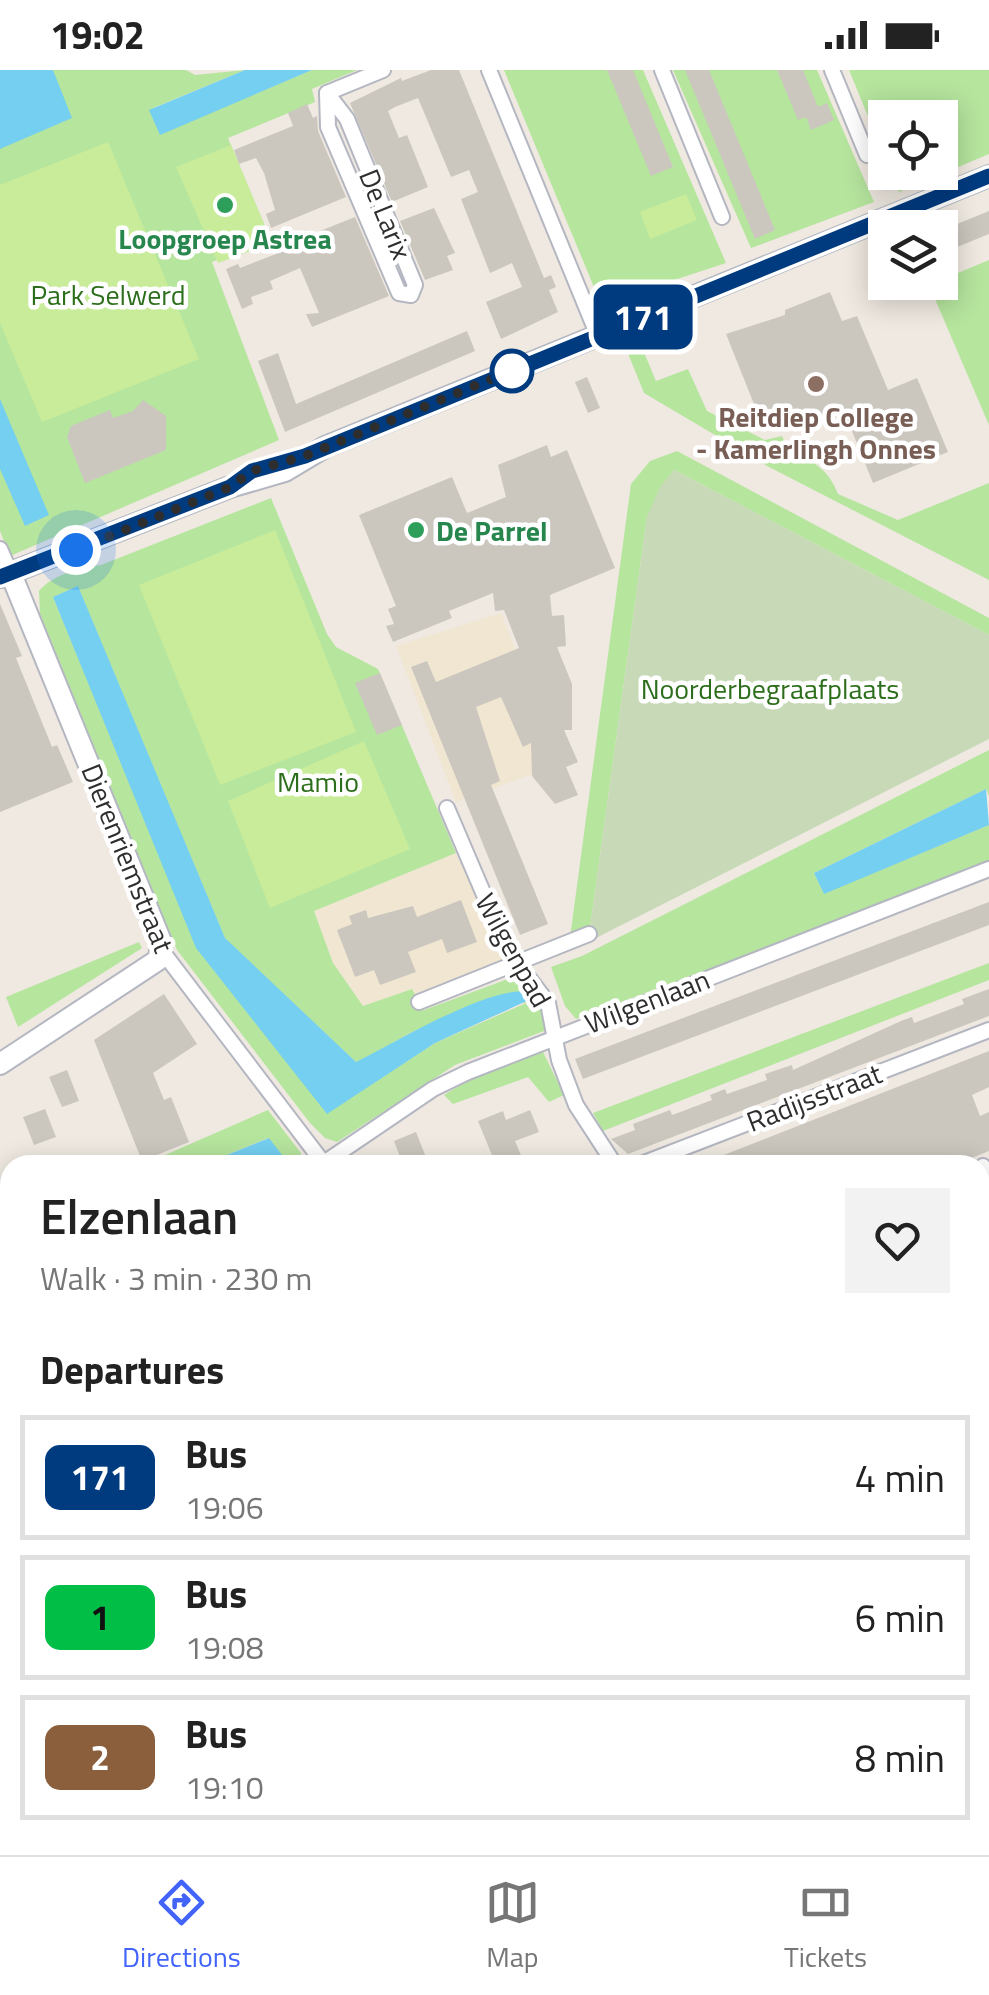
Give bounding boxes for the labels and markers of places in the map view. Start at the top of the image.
marker: Loopgroep Astrea [214,194,236,216]
place label: Loopgroep Astrea [118,217,332,260]
unlabelled marker [491,350,533,392]
marker: Reitdiep College - Kamerlingh Onnes [805,373,827,395]
place label: Reitdiep College - Kamerlingh Onnes [696,395,936,470]
place label: De Parrel [436,509,548,552]
marker: De Parrel [405,519,427,541]

